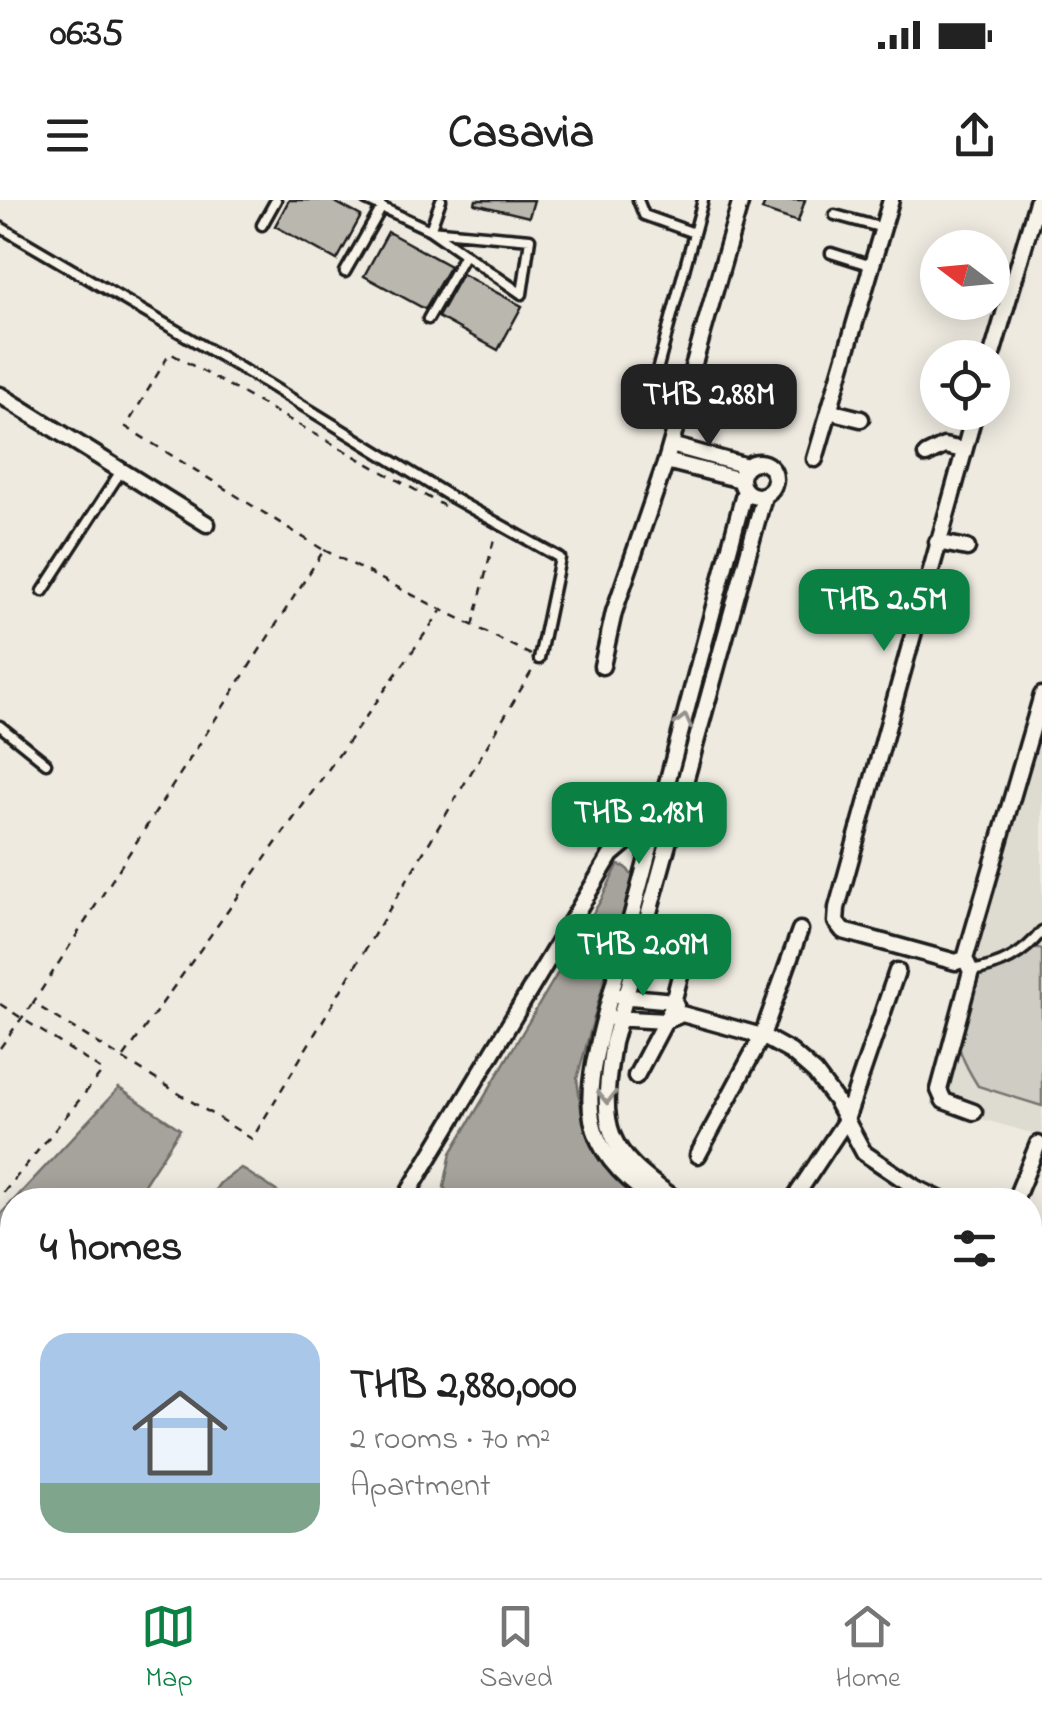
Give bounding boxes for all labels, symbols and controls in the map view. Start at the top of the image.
text: 06:35 [50,7,124,63]
text: Casavia [448,102,594,168]
icon: menu [40,108,95,163]
icon: share [947,108,1002,163]
north arrow [920,230,1010,320]
map controls [920,230,1010,430]
button: locate [920,340,1010,430]
pin: THB 2.88M [595,364,823,449]
text: THB 2.88M [643,373,775,420]
pin: THB 2.5M [781,569,987,654]
text: THB 2.5M [821,578,947,625]
one-way arrow [673,713,694,730]
pin: THB 2.18M [525,782,753,867]
text: THB 2.18M [574,791,704,838]
pin: THB 2.09M [529,914,757,999]
text: THB 2.09M [577,923,709,970]
one-way arrow [596,1090,618,1105]
text: 4 homes [40,1218,182,1279]
icon: filters [947,1221,1002,1276]
text: THB 2,880,000 [350,1356,577,1417]
icon: home [120,1373,240,1493]
text: 2 rooms · 70 m² [350,1417,550,1464]
text: Apartment [350,1464,491,1511]
tab: Map [141,1599,196,1700]
tab: Saved [479,1599,552,1700]
tab: Home [835,1599,901,1700]

